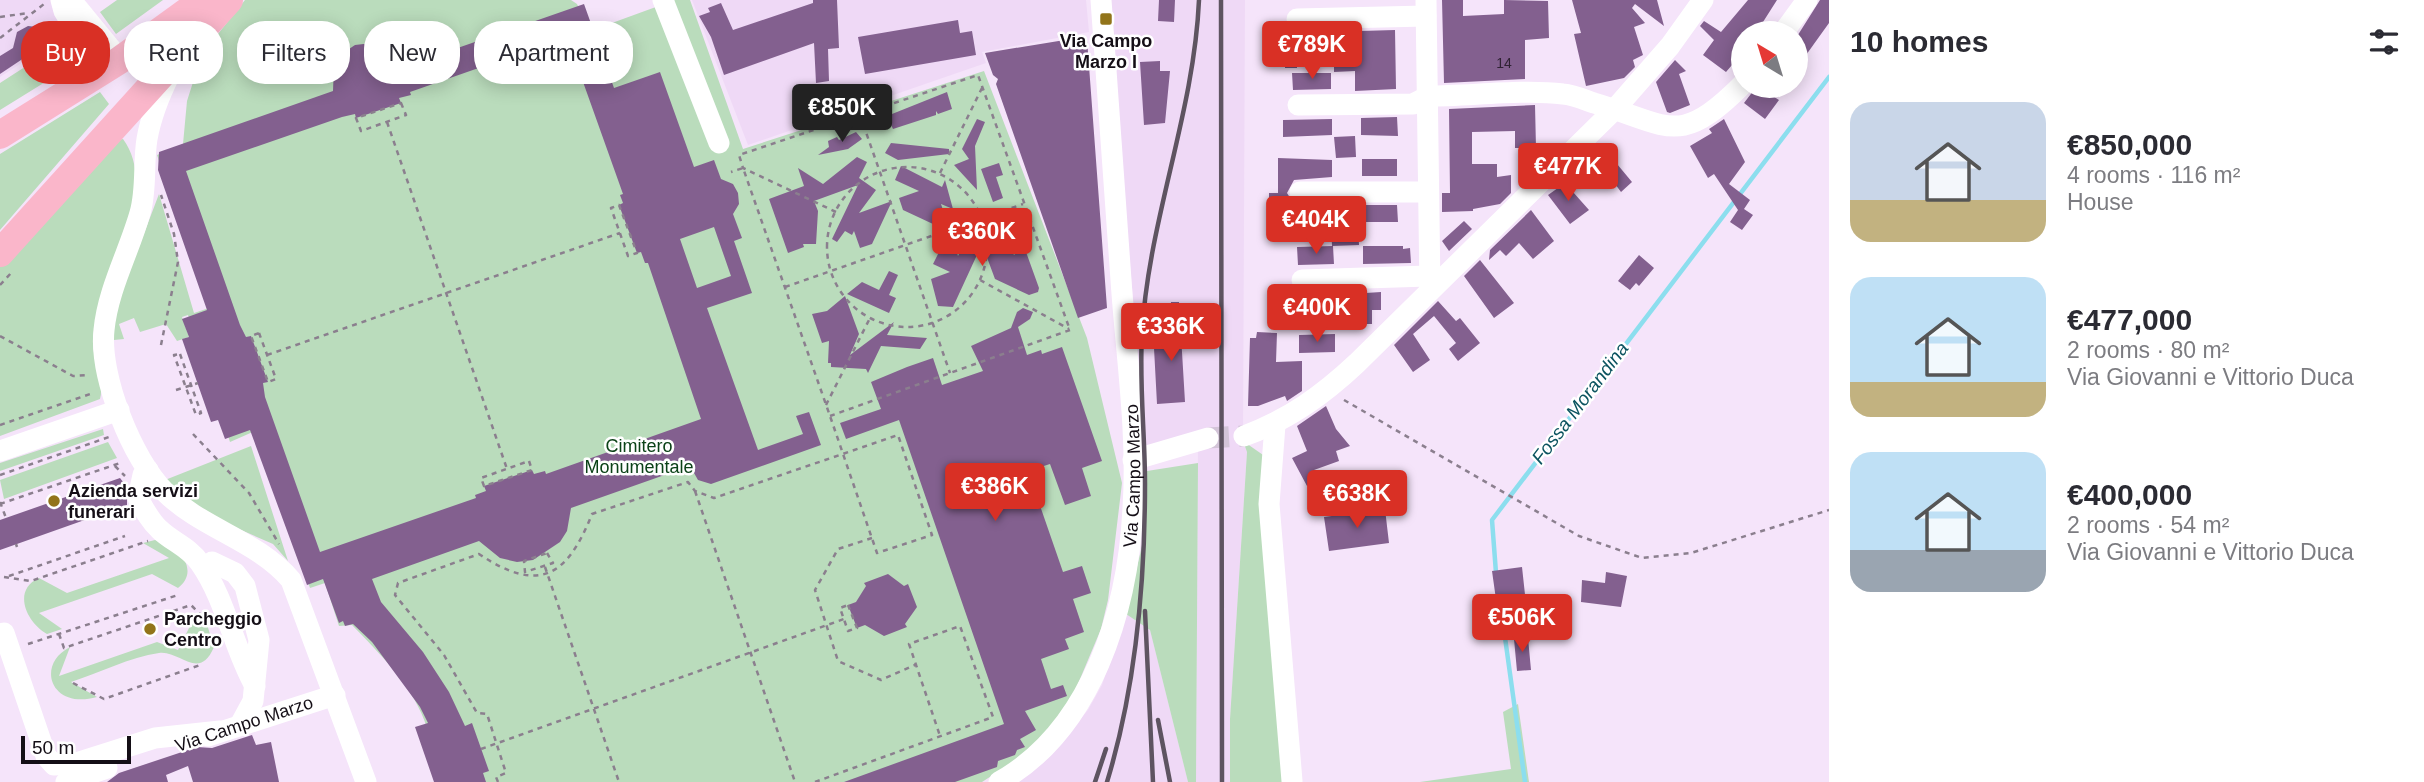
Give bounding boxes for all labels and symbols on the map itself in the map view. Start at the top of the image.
marker: Via Campo Marzo I [1098,11,1114,27]
north arrow [1731,21,1808,98]
pin: €789K [1263,22,1361,81]
place label: Via Campo Marzo I [1060,31,1152,72]
house number: 14 [1496,55,1512,71]
pin: €850K [793,85,891,144]
pin: €477K [1519,144,1617,203]
pin: €404K [1267,196,1365,256]
pin: €360K [933,208,1031,268]
pin: €400K [1268,284,1366,344]
pin: €336K [1122,304,1220,363]
water label: Fossa Morandina [1527,338,1633,468]
street label: Via Campo Marzo [1120,403,1144,549]
park label: Cimitero Monumentale [584,436,694,477]
pin: €386K [946,463,1044,523]
pin: €638K [1308,470,1406,530]
place label: Azienda servizi funerari [68,481,198,522]
marker: Azienda servizi funerari [46,493,62,509]
pin: €506K [1473,594,1571,654]
place label: Parcheggio Centro [164,609,262,650]
marker: Parcheggio Centro [142,621,158,637]
street label: Via Campo Marzo [173,692,315,756]
scale bar [21,733,131,765]

